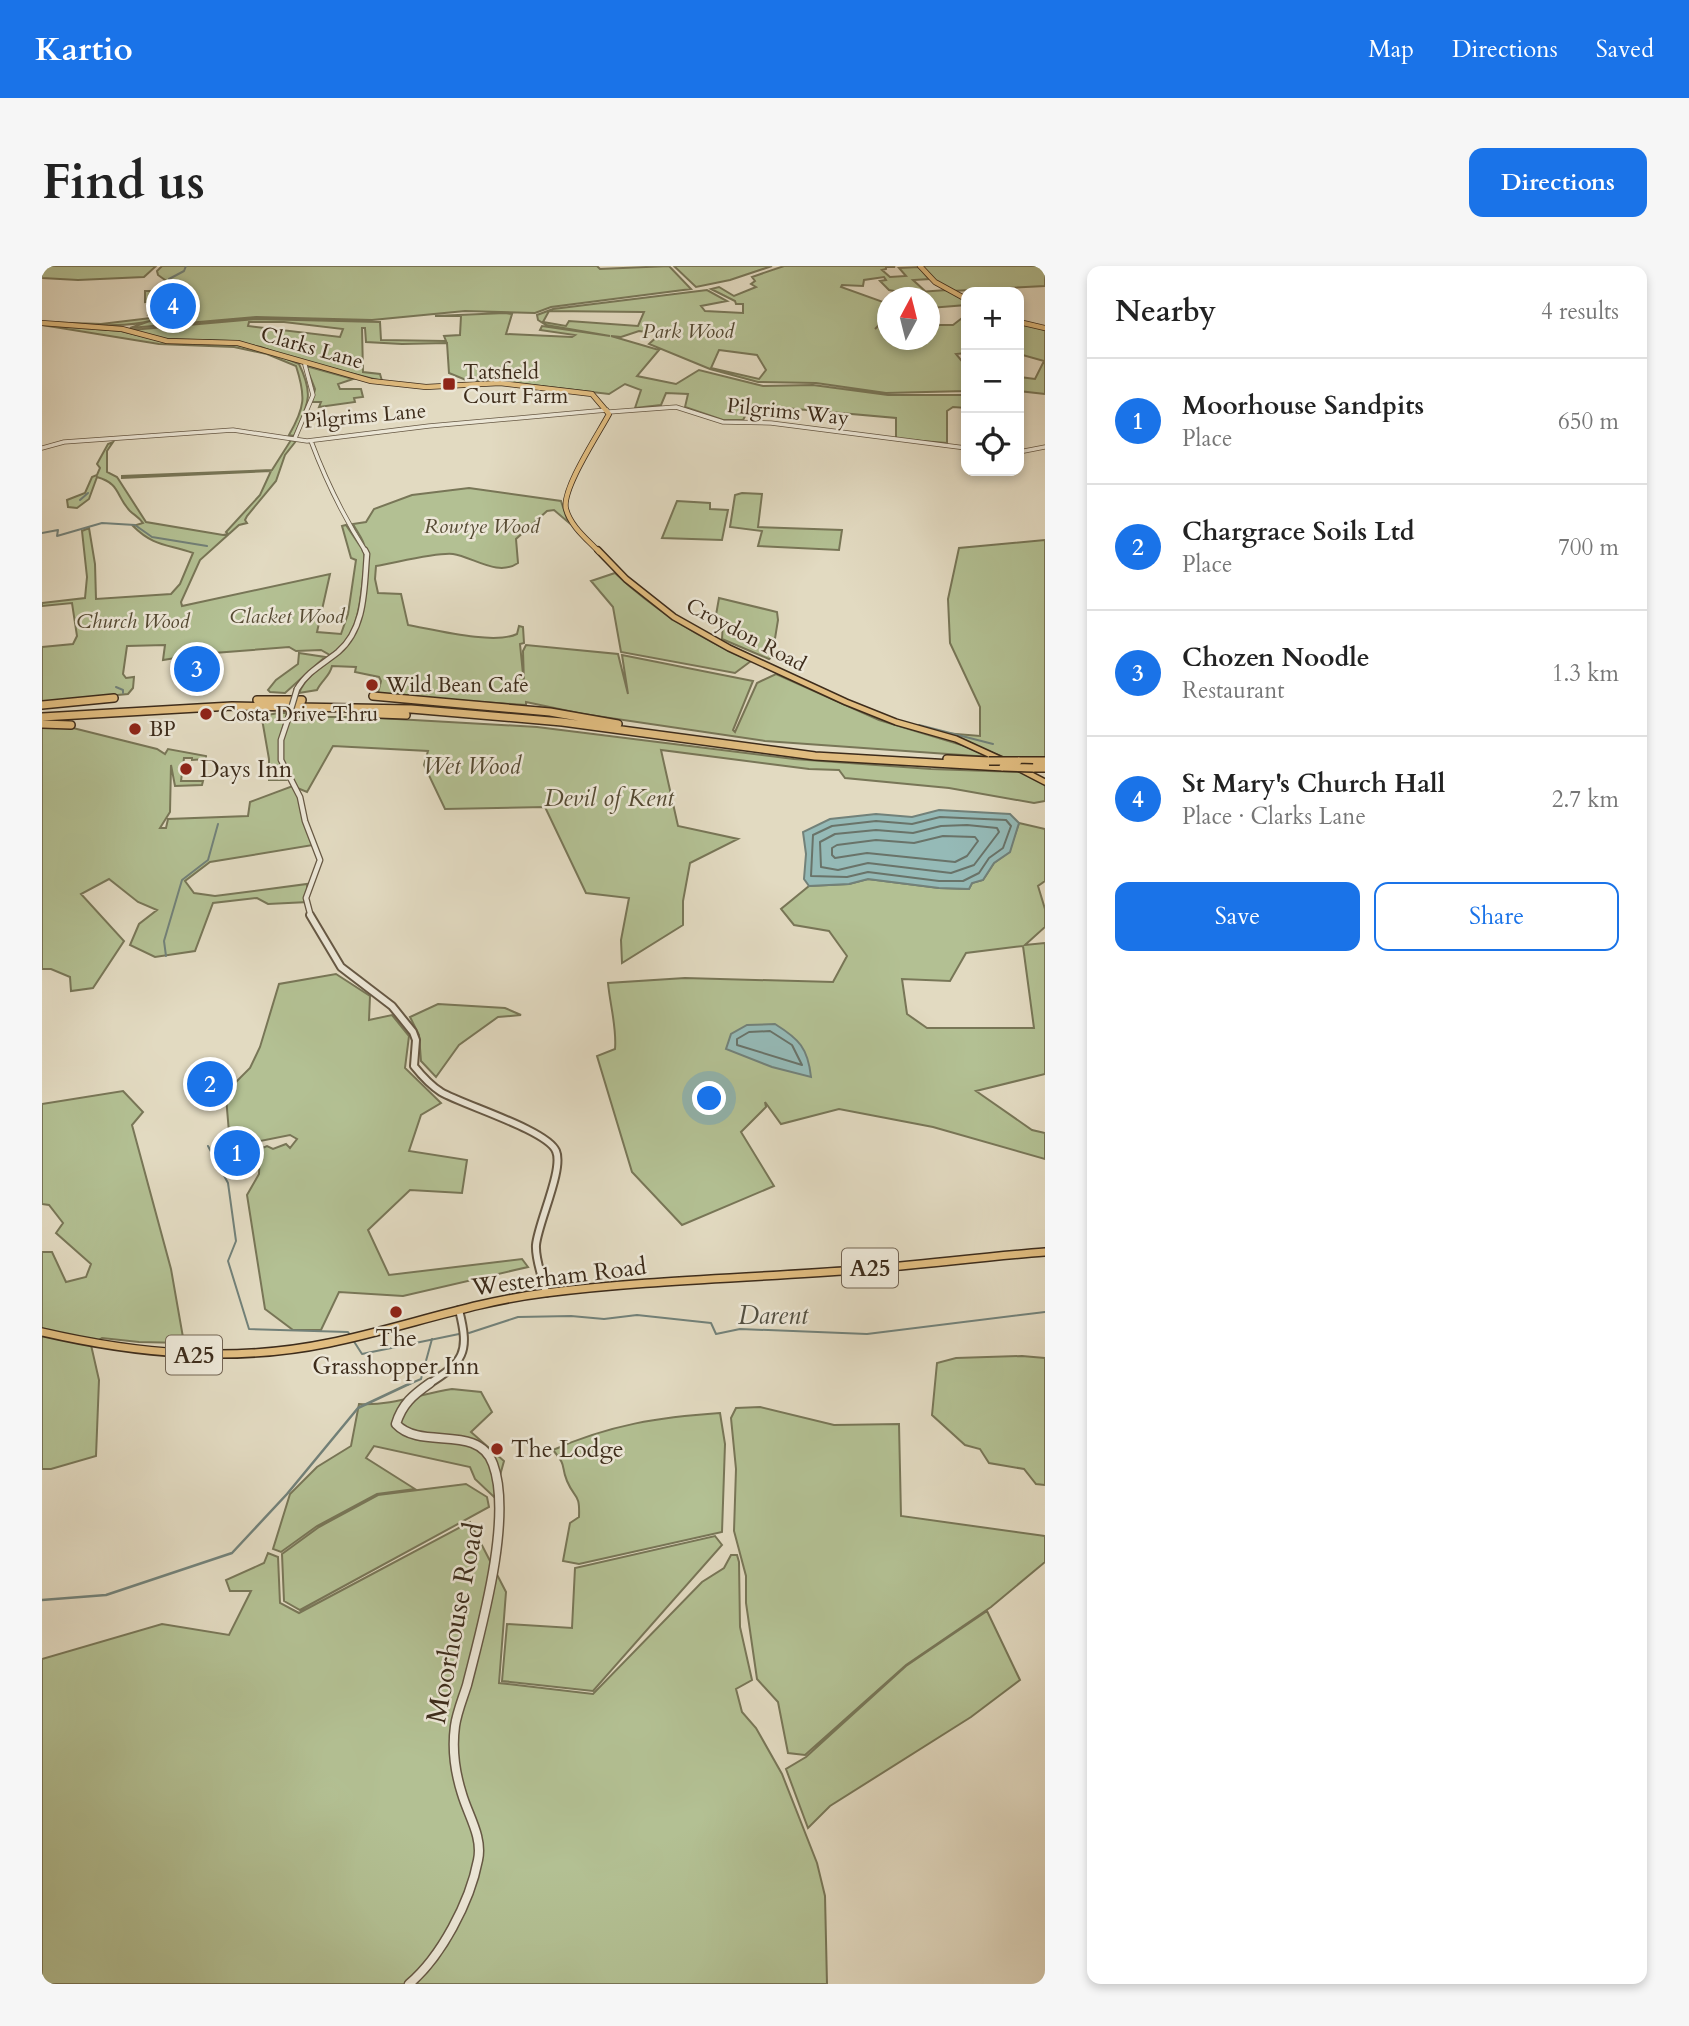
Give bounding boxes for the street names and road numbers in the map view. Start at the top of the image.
street label: Clarks Lane [257,320,367,376]
street label: Pilgrims Way [725,391,851,433]
street label: Pilgrims Lane [303,396,427,436]
street label: Croydon Road [681,591,811,679]
road number: A25 [842,1248,898,1287]
street label: Westerham Road [469,1250,648,1304]
road number: A25 [166,1336,222,1374]
street label: Moorhouse Road [417,1519,493,1727]

